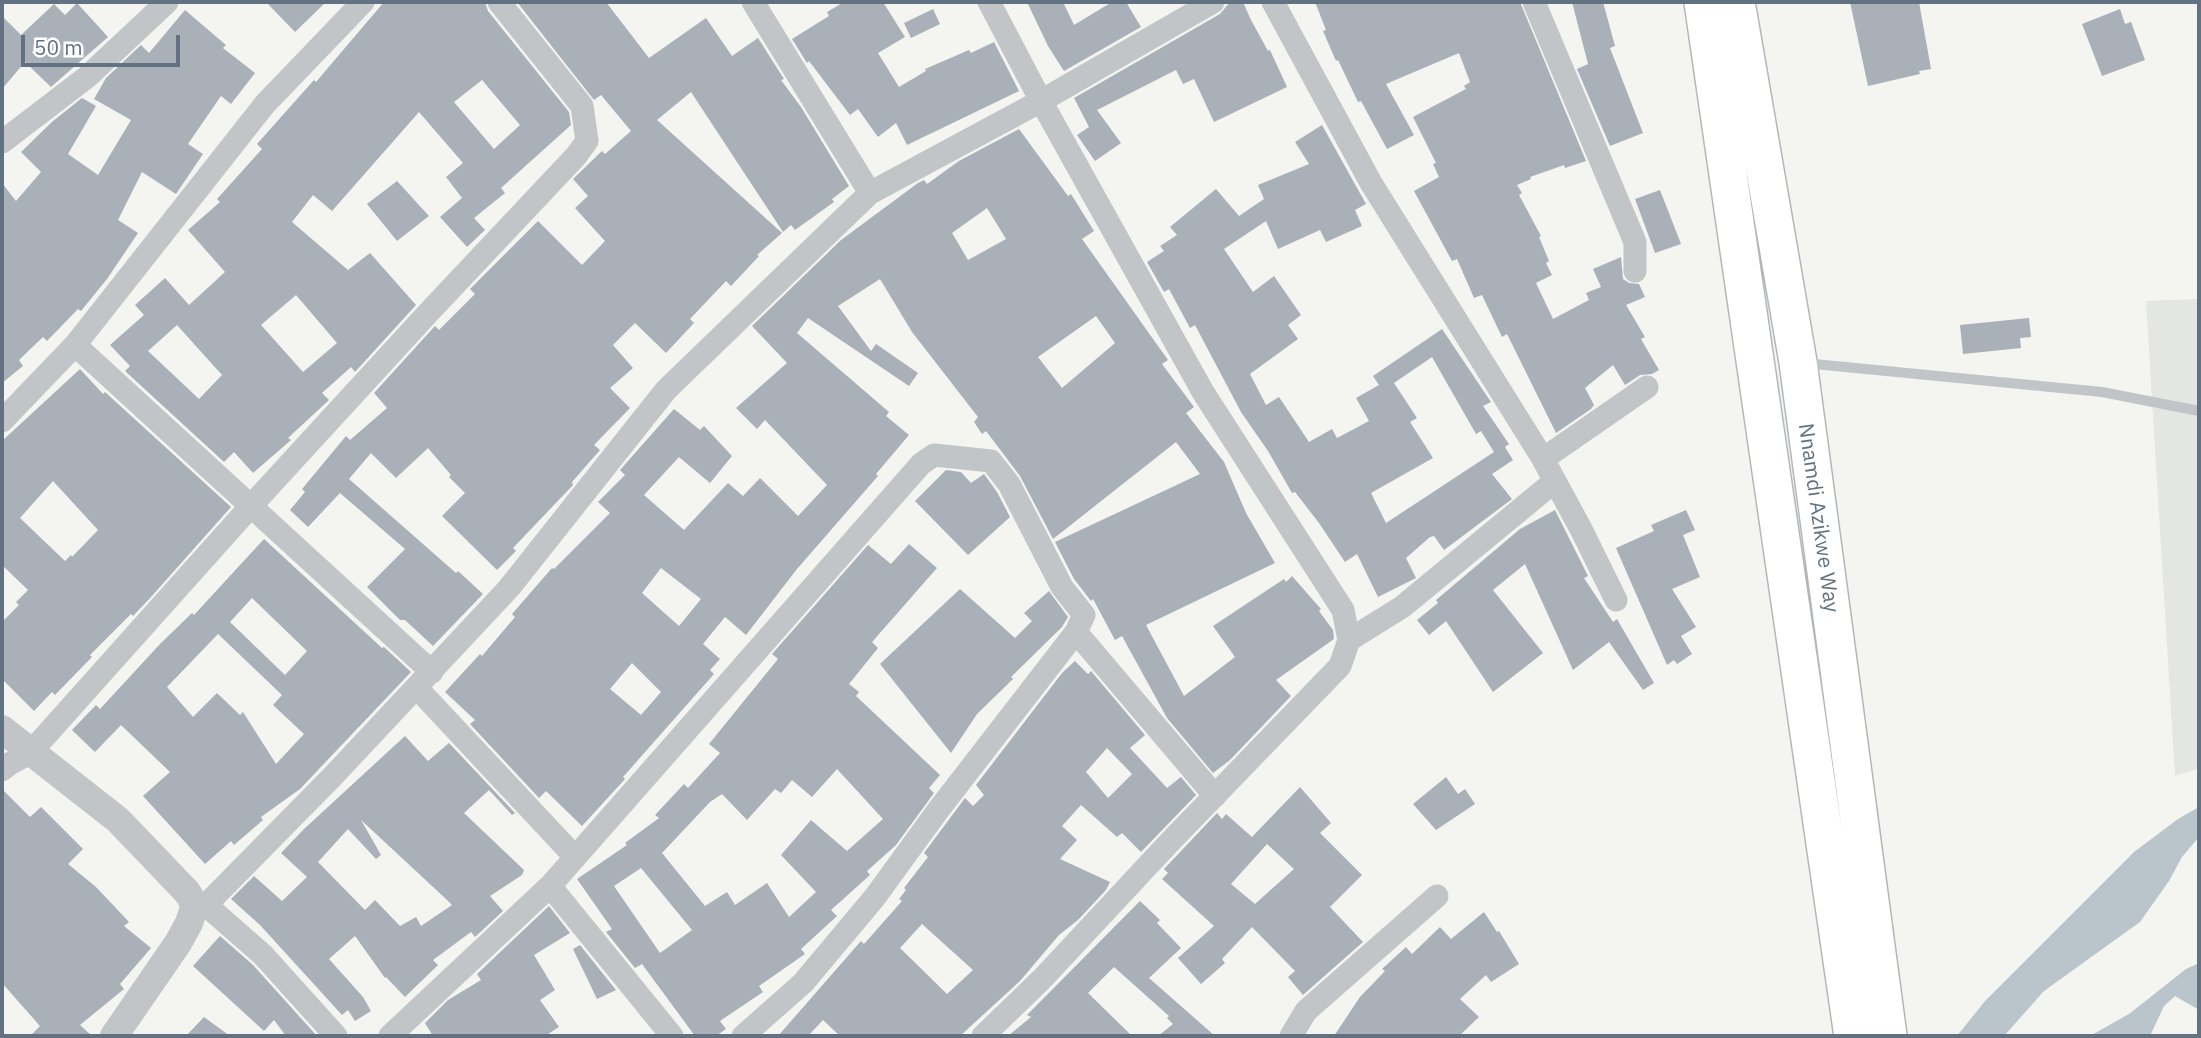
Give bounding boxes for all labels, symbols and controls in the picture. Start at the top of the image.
scale bar [24,21,184,65]
text: 50 m [34,33,83,61]
street label: Nnamdi Azikwe Way [1792,422,1844,614]

